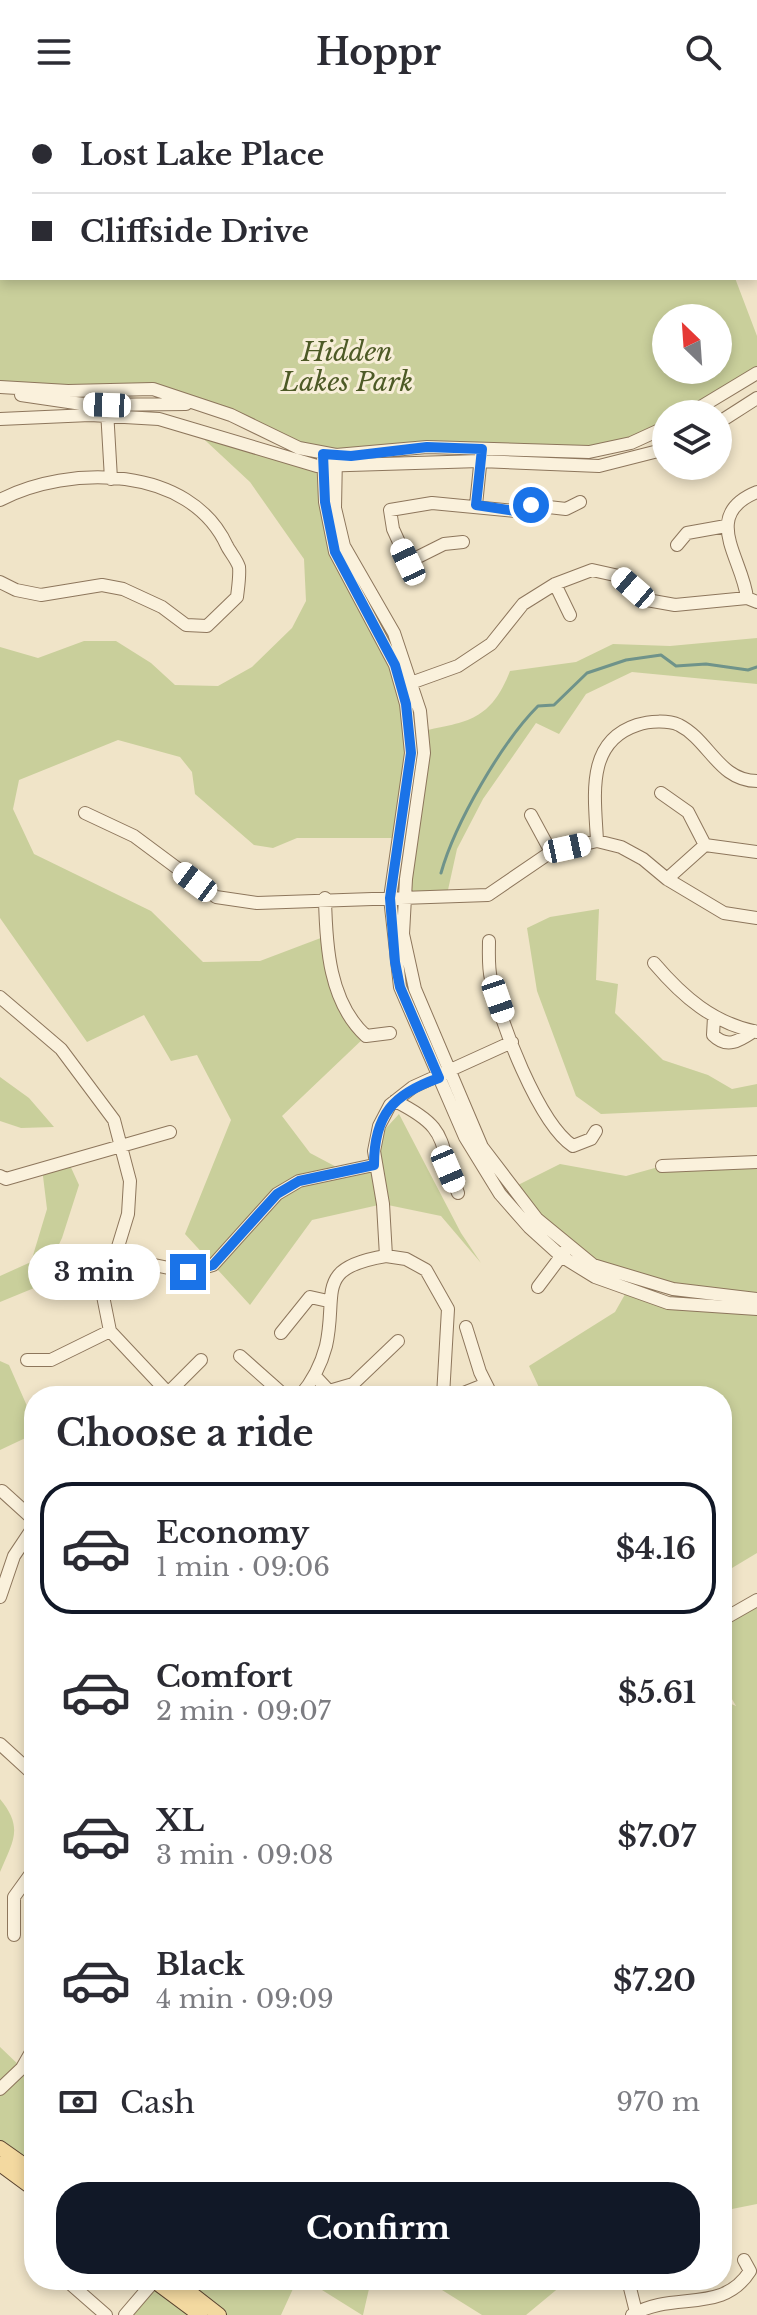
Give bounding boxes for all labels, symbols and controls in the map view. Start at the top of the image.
icon: menu [32,30,76,74]
text: Hoppr [316,30,441,75]
icon: search [681,30,725,74]
text: Lost Lake Place [80,136,324,173]
text: Cliffside Drive [80,213,309,250]
north arrow [652,304,732,384]
map controls [652,304,732,480]
park label: Hidden Lakes Park [280,336,413,398]
car [83,392,131,418]
button: layers [652,400,732,480]
route start [513,487,549,523]
car [387,535,429,589]
car [607,563,659,613]
car [541,831,593,865]
car [169,858,221,906]
car [479,972,517,1026]
car [428,1142,468,1196]
callout: 3 min [28,1244,160,1300]
route end [170,1254,206,1290]
text: 3 min [54,1256,134,1288]
text: Choose a ride [56,1411,313,1456]
icon: car [60,1512,132,1584]
text: Economy [156,1514,309,1551]
text: $4.16 [616,1530,696,1567]
text: 1 min · 09:06 [156,1551,330,1583]
icon: car [60,1656,132,1728]
text: Comfort [156,1658,293,1695]
text: $5.61 [618,1674,696,1711]
text: 2 min · 09:07 [156,1695,331,1727]
icon: car [60,1800,132,1872]
text: XL [156,1802,204,1839]
text: $7.07 [618,1818,696,1855]
text: 3 min · 09:08 [156,1839,334,1871]
icon: car [60,1944,132,2016]
text: Black [156,1946,244,1983]
text: $7.20 [613,1962,696,1999]
text: 4 min · 09:09 [156,1983,334,2015]
icon: cash [56,2080,100,2124]
text: Cash [120,2084,195,2121]
text: 970 m [616,2086,700,2118]
button: Confirm [56,2182,700,2274]

